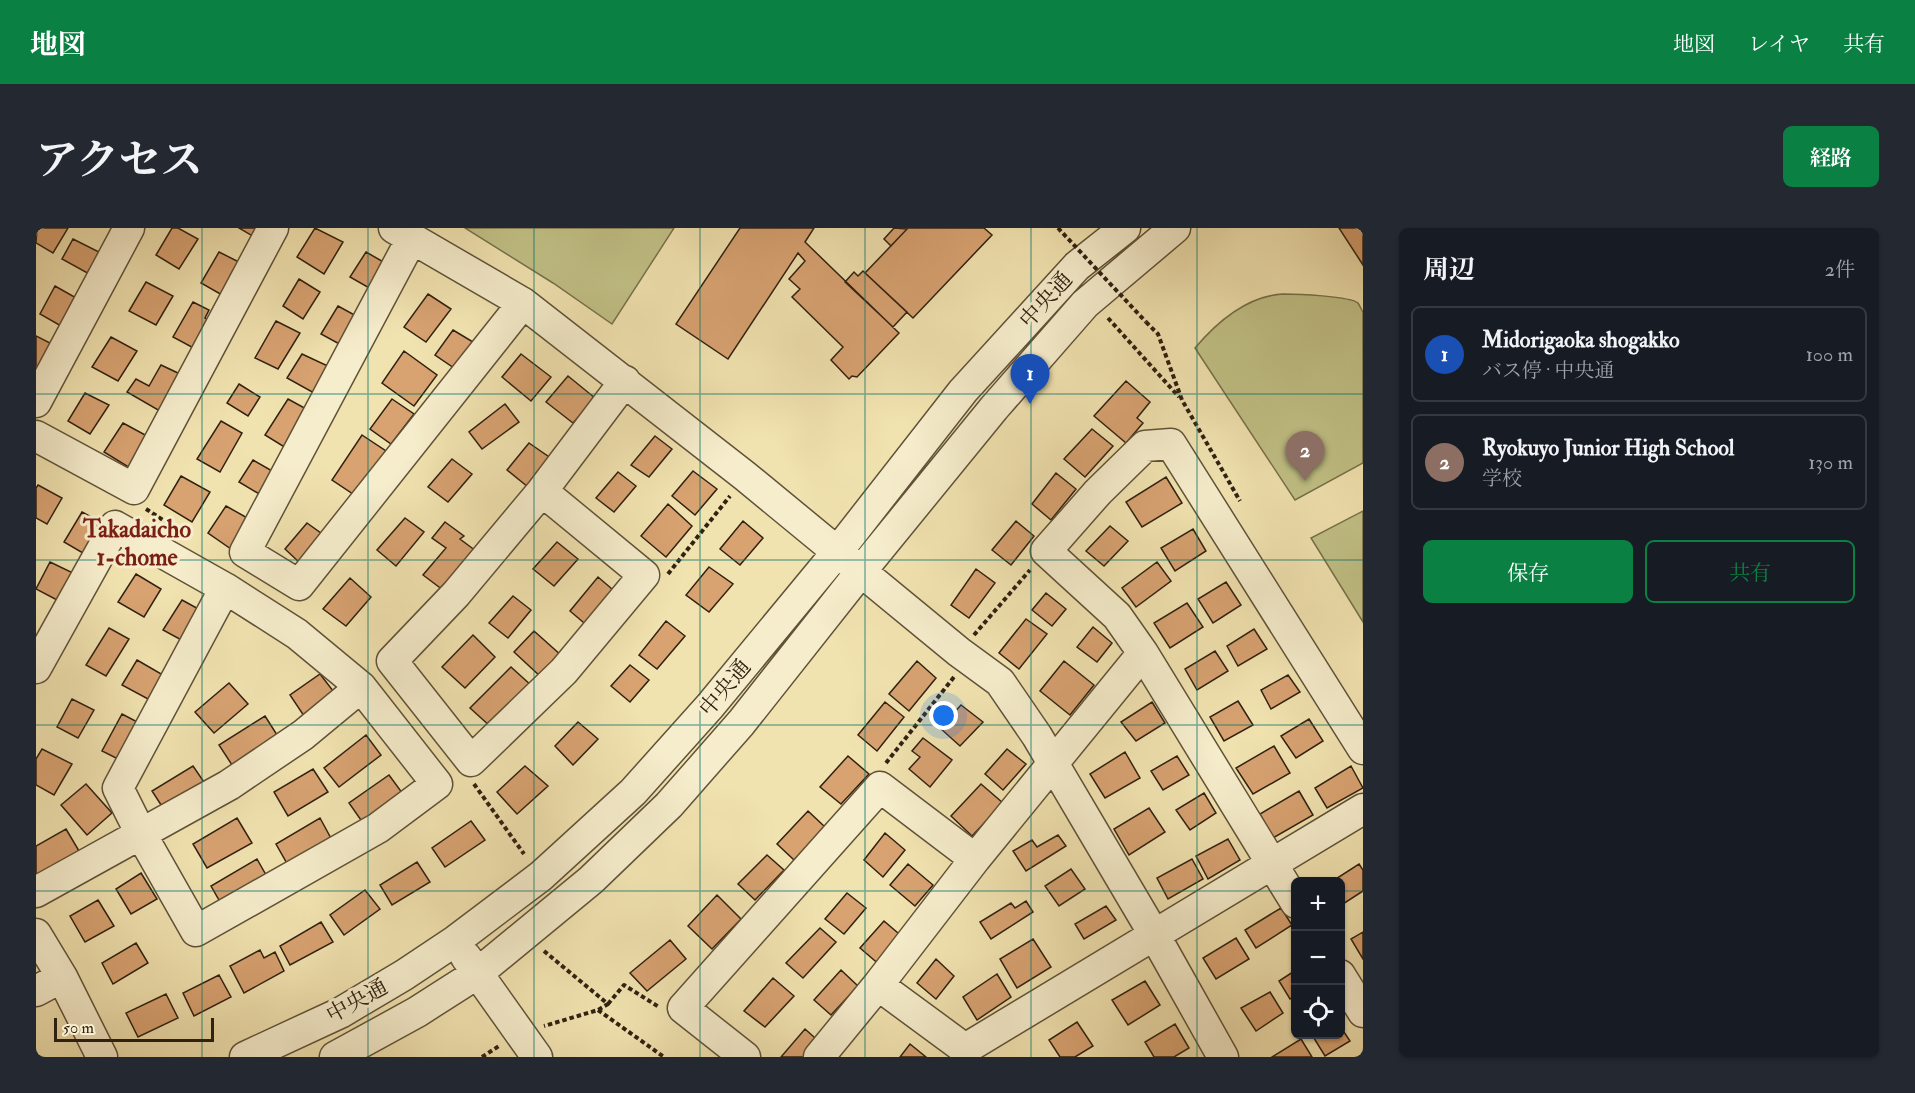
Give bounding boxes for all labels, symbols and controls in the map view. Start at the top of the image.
text: 地図 [30,28,86,63]
text: 地図 [1673,31,1715,58]
text: レイヤ [1748,31,1810,58]
text: 共有 [1843,31,1885,58]
button: 経路 [1783,126,1879,187]
text: アクセス [36,135,203,187]
text: 周辺 [1423,254,1475,286]
text: 2件 [1825,257,1855,282]
street label: 中央通 [1014,266,1078,334]
text: Midorigaoka shogakko [1482,326,1680,354]
text: 1 [1441,342,1448,367]
text: 100 m [1806,342,1853,367]
pin: 1 [1010,354,1050,404]
text: バス停 · 中央通 [1482,358,1614,383]
pin: 2 [1286,432,1324,481]
text: Ryokuyo Junior High School [1482,434,1734,462]
text: 2 [1439,450,1450,475]
text: 130 m [1808,450,1853,475]
text: 学校 [1482,466,1522,491]
district label: Takadaicho 1-chome [82,514,191,573]
button: 保存 [1423,540,1633,603]
button: 共有 [1645,540,1855,603]
street label: 中央通 [693,654,757,722]
your location [929,701,958,730]
map controls [1291,877,1345,1039]
button: + [1291,877,1345,931]
button: − [1291,931,1345,985]
street label: 中央通 [321,973,393,1029]
button: locate [1291,985,1345,1039]
scale bar [54,1015,214,1042]
text: 50 m [63,1018,94,1038]

